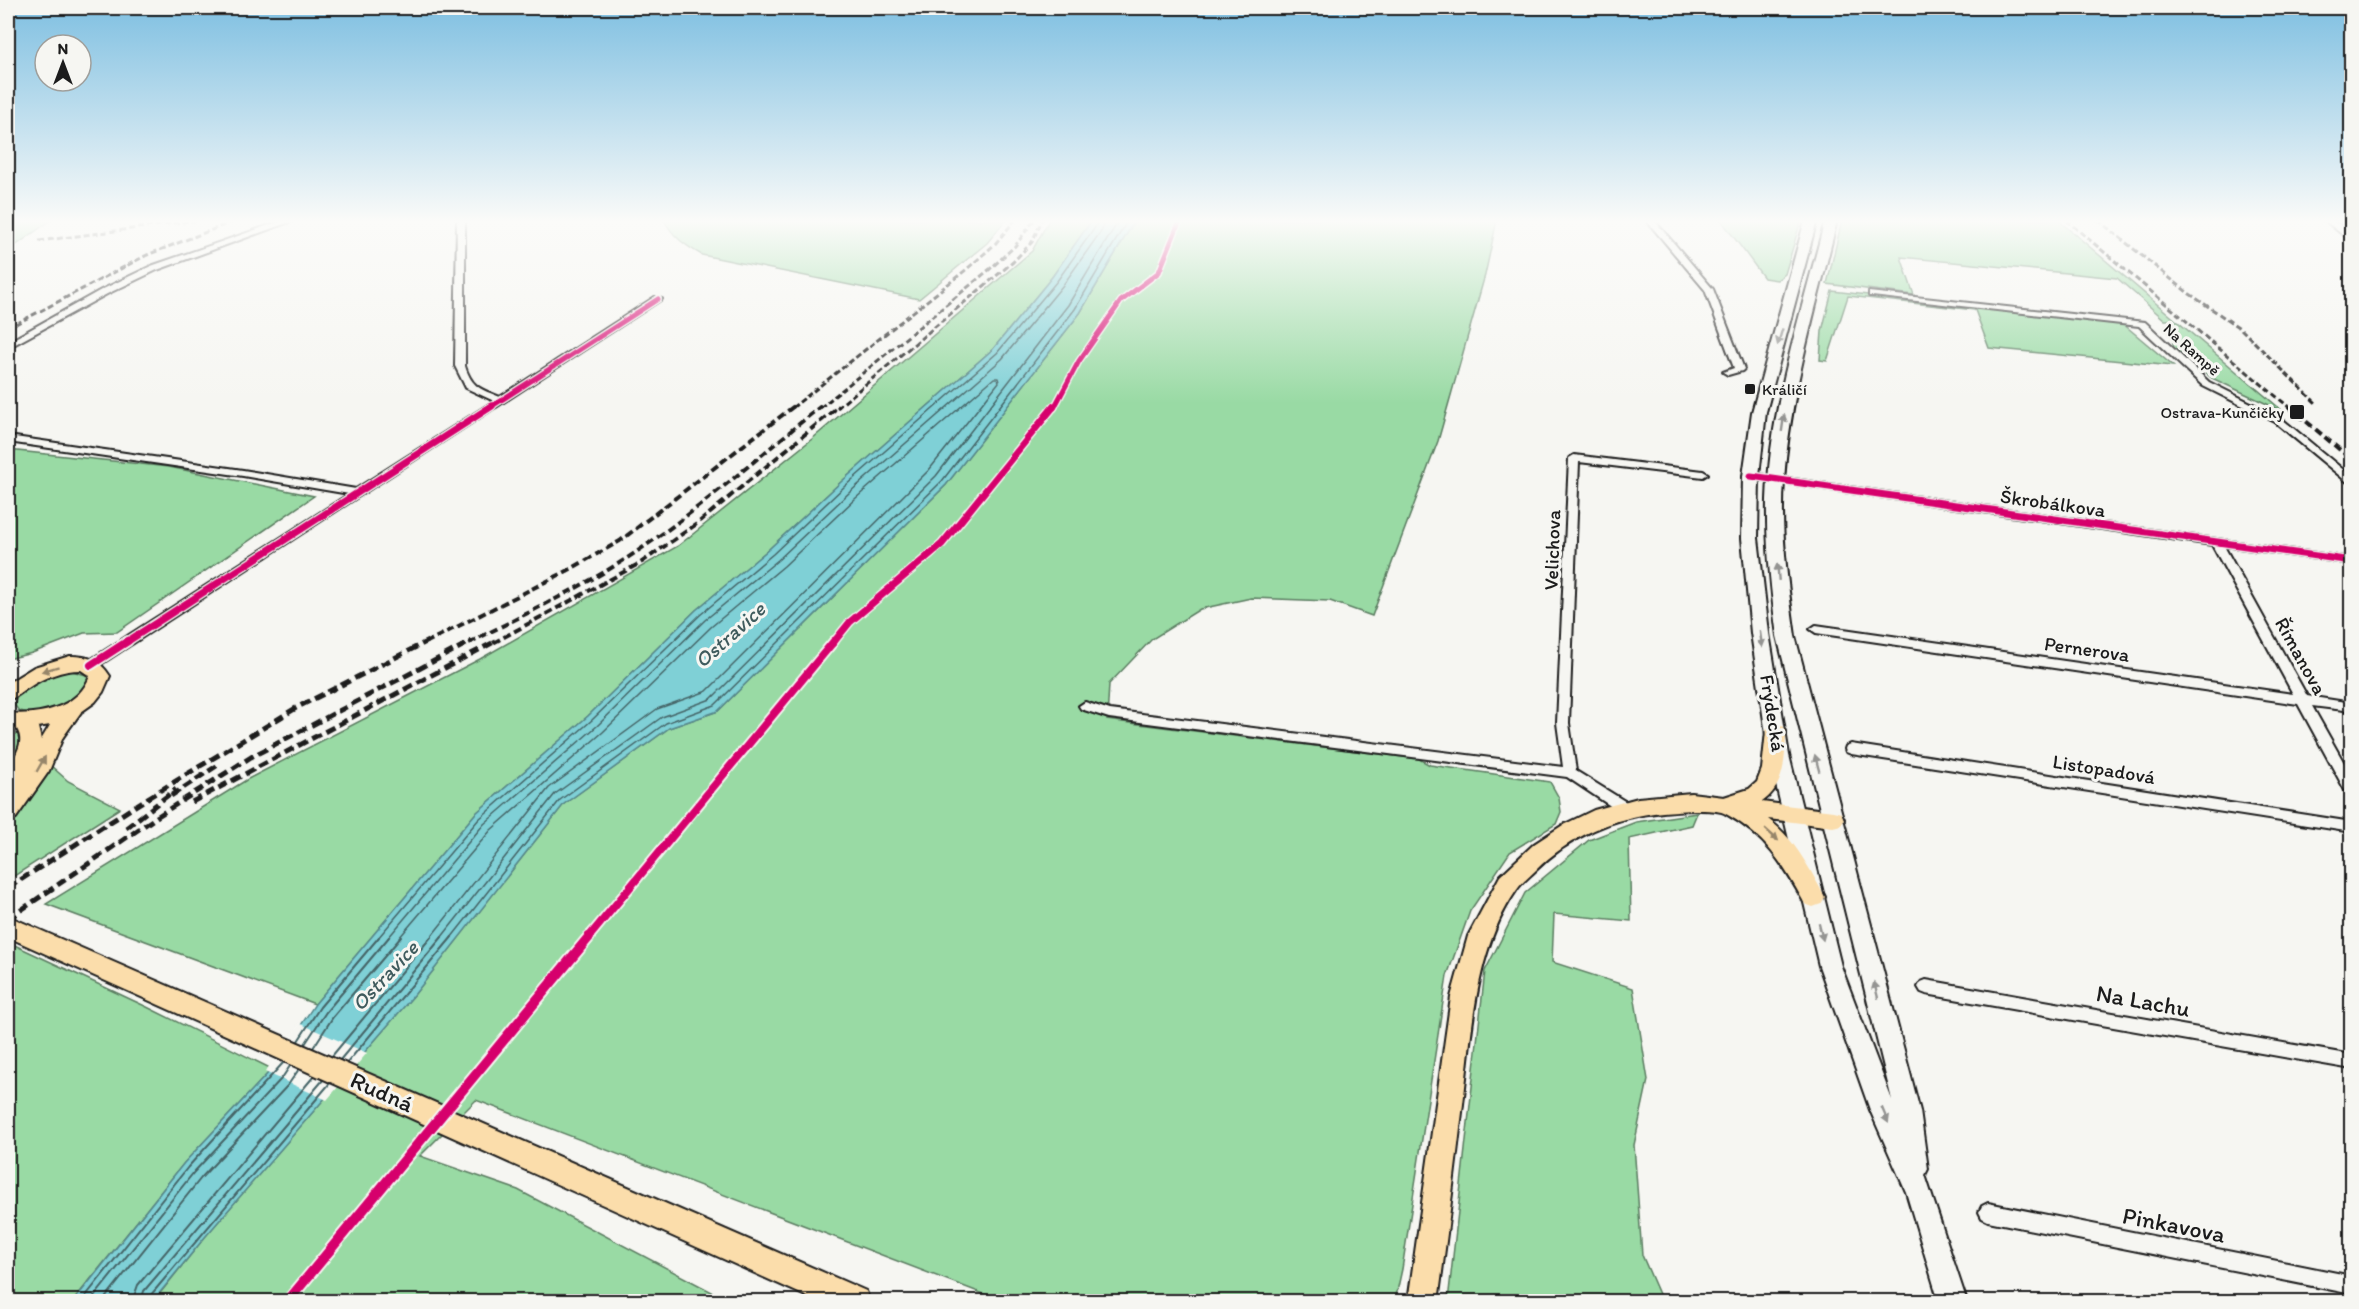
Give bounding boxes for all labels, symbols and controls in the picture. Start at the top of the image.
north arrow [33,33,93,93]
text: N [58,39,68,58]
street label: Na Rampě [2159,319,2224,380]
one-way arrow [1775,328,1784,346]
place label: Králičí [1762,380,1807,399]
marker: Králičí [1743,382,1757,396]
place label: Ostrava-Kunčičky [2160,403,2284,422]
marker: Ostrava-Kunčičky [2288,403,2306,421]
one-way arrow [1779,413,1788,432]
street label: Škrobálkova [1999,484,2108,522]
street label: Velichova [1539,509,1565,591]
one-way arrow [1773,563,1783,582]
water label: Ostravice [689,596,771,673]
street label: Římanova [2270,613,2332,699]
one-way arrow [1756,630,1765,649]
street label: Pernerova [2043,631,2132,667]
one-way arrow [41,665,59,674]
street label: Frýdecká [1755,673,1791,754]
street label: Listopadová [2051,749,2158,789]
one-way arrow [1812,754,1821,772]
one-way arrow [36,756,46,773]
one-way arrow [1764,828,1779,841]
one-way arrow [1817,922,1827,941]
water label: Ostravice [346,935,424,1016]
street label: Na Lachu [2094,978,2192,1023]
one-way arrow [1871,981,1881,999]
street label: Rudná [346,1065,419,1118]
one-way arrow [1880,1107,1890,1125]
street label: Pinkavova [2120,1200,2229,1249]

